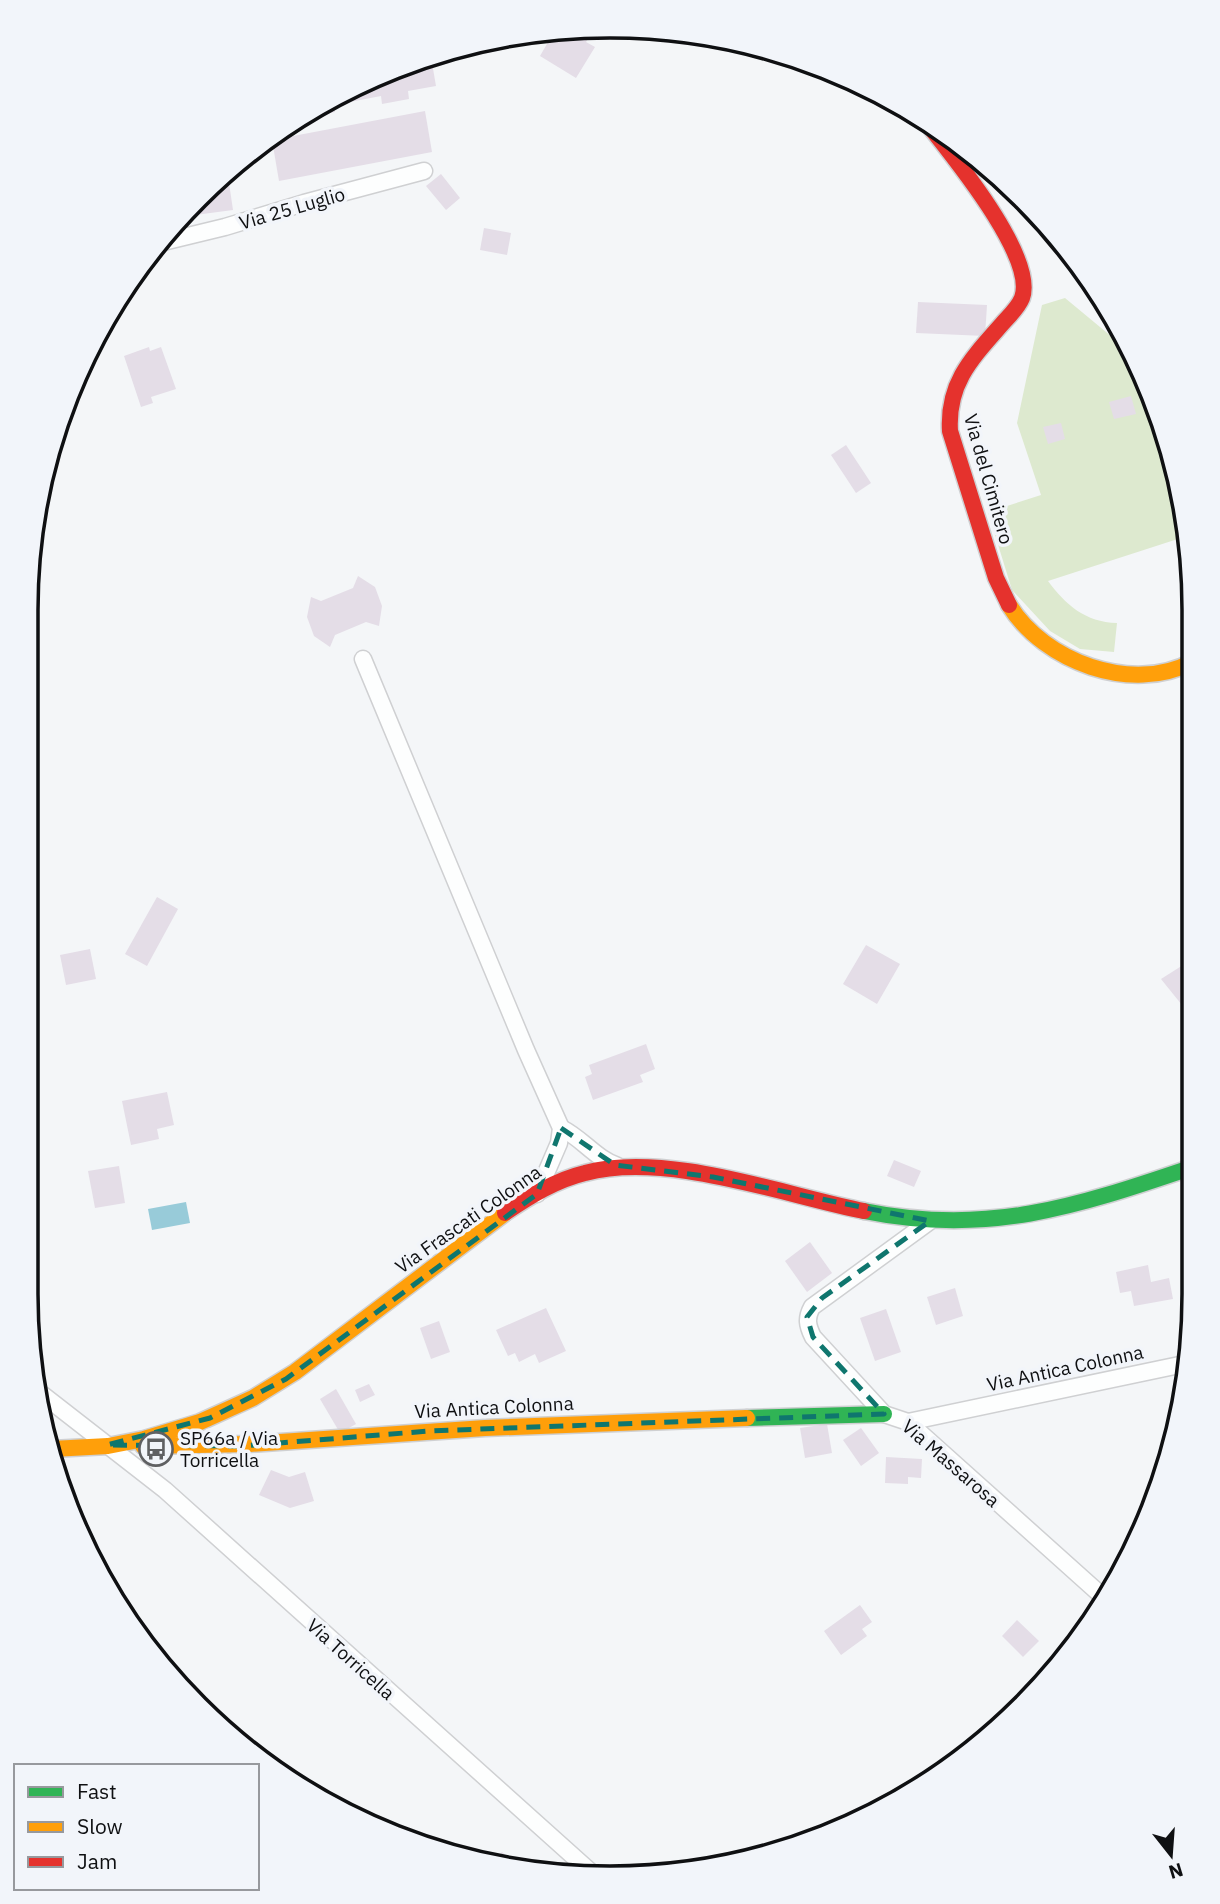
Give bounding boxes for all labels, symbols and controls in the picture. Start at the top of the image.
street label: Via 25 Luglio [236,181,348,235]
street label: Via del Cimitero [959,411,1019,547]
street label: Via Frascati Colonna [390,1160,546,1278]
street label: Via Antica Colonna [984,1340,1146,1396]
street label: Via Antica Colonna [414,1391,574,1423]
street label: Via Massarosa [897,1414,1005,1512]
place label: SP66a / Via Torricella [180,1426,278,1472]
bus stop icon: SP66a / Via Torricella [137,1430,175,1468]
street label: Via Torricella [302,1613,400,1705]
legend [14,1764,259,1890]
text: Fast [77,1777,117,1805]
text: Slow [77,1812,123,1840]
north arrow [1136,1820,1206,1890]
text: Jam [77,1847,117,1875]
text: N [1166,1858,1186,1885]

